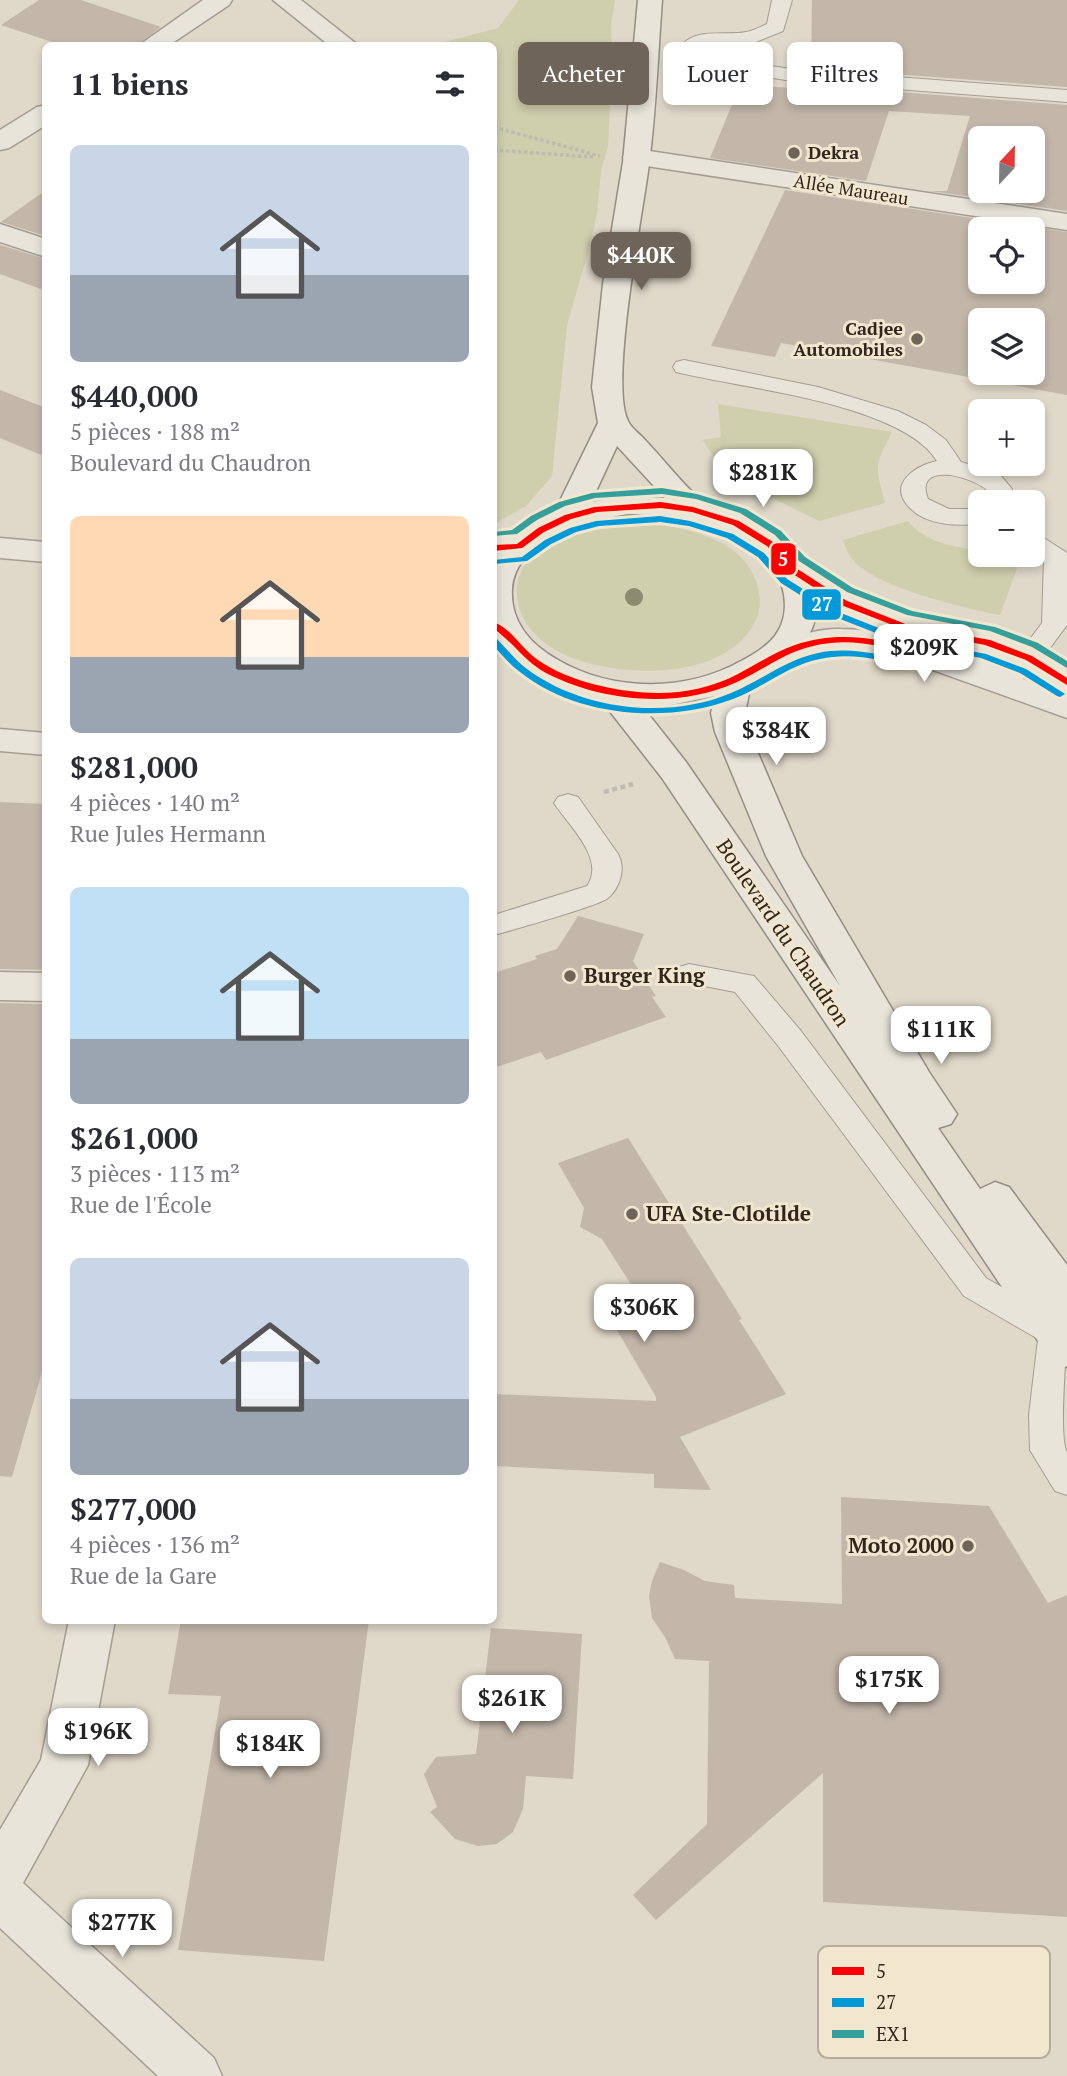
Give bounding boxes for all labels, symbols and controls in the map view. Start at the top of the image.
chip: Acheter [518,42,649,105]
chip: Louer [663,42,773,105]
chip: Filtres [787,42,903,105]
text: 11 biens [70,64,189,104]
icon: filters [431,65,469,103]
north arrow [968,126,1045,203]
map controls [968,126,1045,567]
place label: Dekra [808,140,859,164]
marker: Dekra [786,145,802,161]
street label: Allée Maureau [792,168,910,210]
icon: home [207,191,333,317]
button: locate [968,217,1045,294]
pin: $440K [592,232,690,292]
text: $440K [607,239,675,270]
button: layers [968,308,1045,385]
place label: Cadjee Automobiles [793,316,903,361]
marker: Cadjee Automobiles [909,331,925,347]
text: $440,000 [70,376,198,416]
button: + [968,399,1045,476]
text: 5 pièces · 188 m² [70,416,240,447]
text: Boulevard du Chaudron [70,447,311,478]
pin: $281K [714,449,812,509]
text: $281K [729,456,797,487]
button: − [968,490,1045,567]
line badge: 5 [770,542,797,576]
text: 5 [778,546,788,571]
icon: home [207,562,333,688]
line badge: 27 [801,588,842,621]
text: 27 [811,591,833,616]
pin: $209K [875,624,973,684]
text: $209K [890,631,958,662]
pin: $384K [727,708,825,767]
text: $384K [742,714,810,745]
text: $281,000 [70,747,198,787]
text: 4 pièces · 140 m² [70,787,240,818]
text: Rue Jules Hermann [70,818,266,849]
street label: Boulevard du Chaudron [711,833,857,1032]
icon: home [207,933,333,1059]
place label: Burger King [584,961,706,989]
marker: Burger King [562,968,578,984]
pin: $111K [892,1006,990,1066]
text: $111K [907,1013,975,1044]
text: $261,000 [70,1118,198,1158]
text: 3 pièces · 113 m² [70,1158,240,1189]
text: Rue de l'École [70,1189,212,1220]
place label: UFA Ste-Clotilde [646,1199,811,1227]
marker: UFA Ste-Clotilde [624,1206,640,1222]
pin: $306K [595,1284,693,1344]
text: $306K [610,1291,678,1322]
icon: home [207,1304,333,1430]
text: $277,000 [70,1489,196,1529]
text: 4 pièces · 136 m² [70,1529,240,1560]
place label: Moto 2000 [848,1531,954,1559]
marker: Moto 2000 [960,1538,976,1554]
text: Rue de la Gare [70,1560,217,1591]
pin: $175K [840,1656,938,1716]
text: $175K [855,1663,923,1694]
pin: $261K [463,1676,561,1735]
text: $261K [478,1682,546,1713]
pin: $196K [49,1708,147,1768]
text: $196K [64,1715,132,1746]
pin: $184K [221,1720,319,1780]
text: $184K [236,1727,304,1758]
pin: $277K [73,1899,171,1959]
text: $277K [88,1906,156,1937]
legend [818,1946,1050,2058]
text: 5 [876,1958,886,1983]
text: 27 [876,1989,896,2014]
text: EX1 [876,2021,910,2046]

